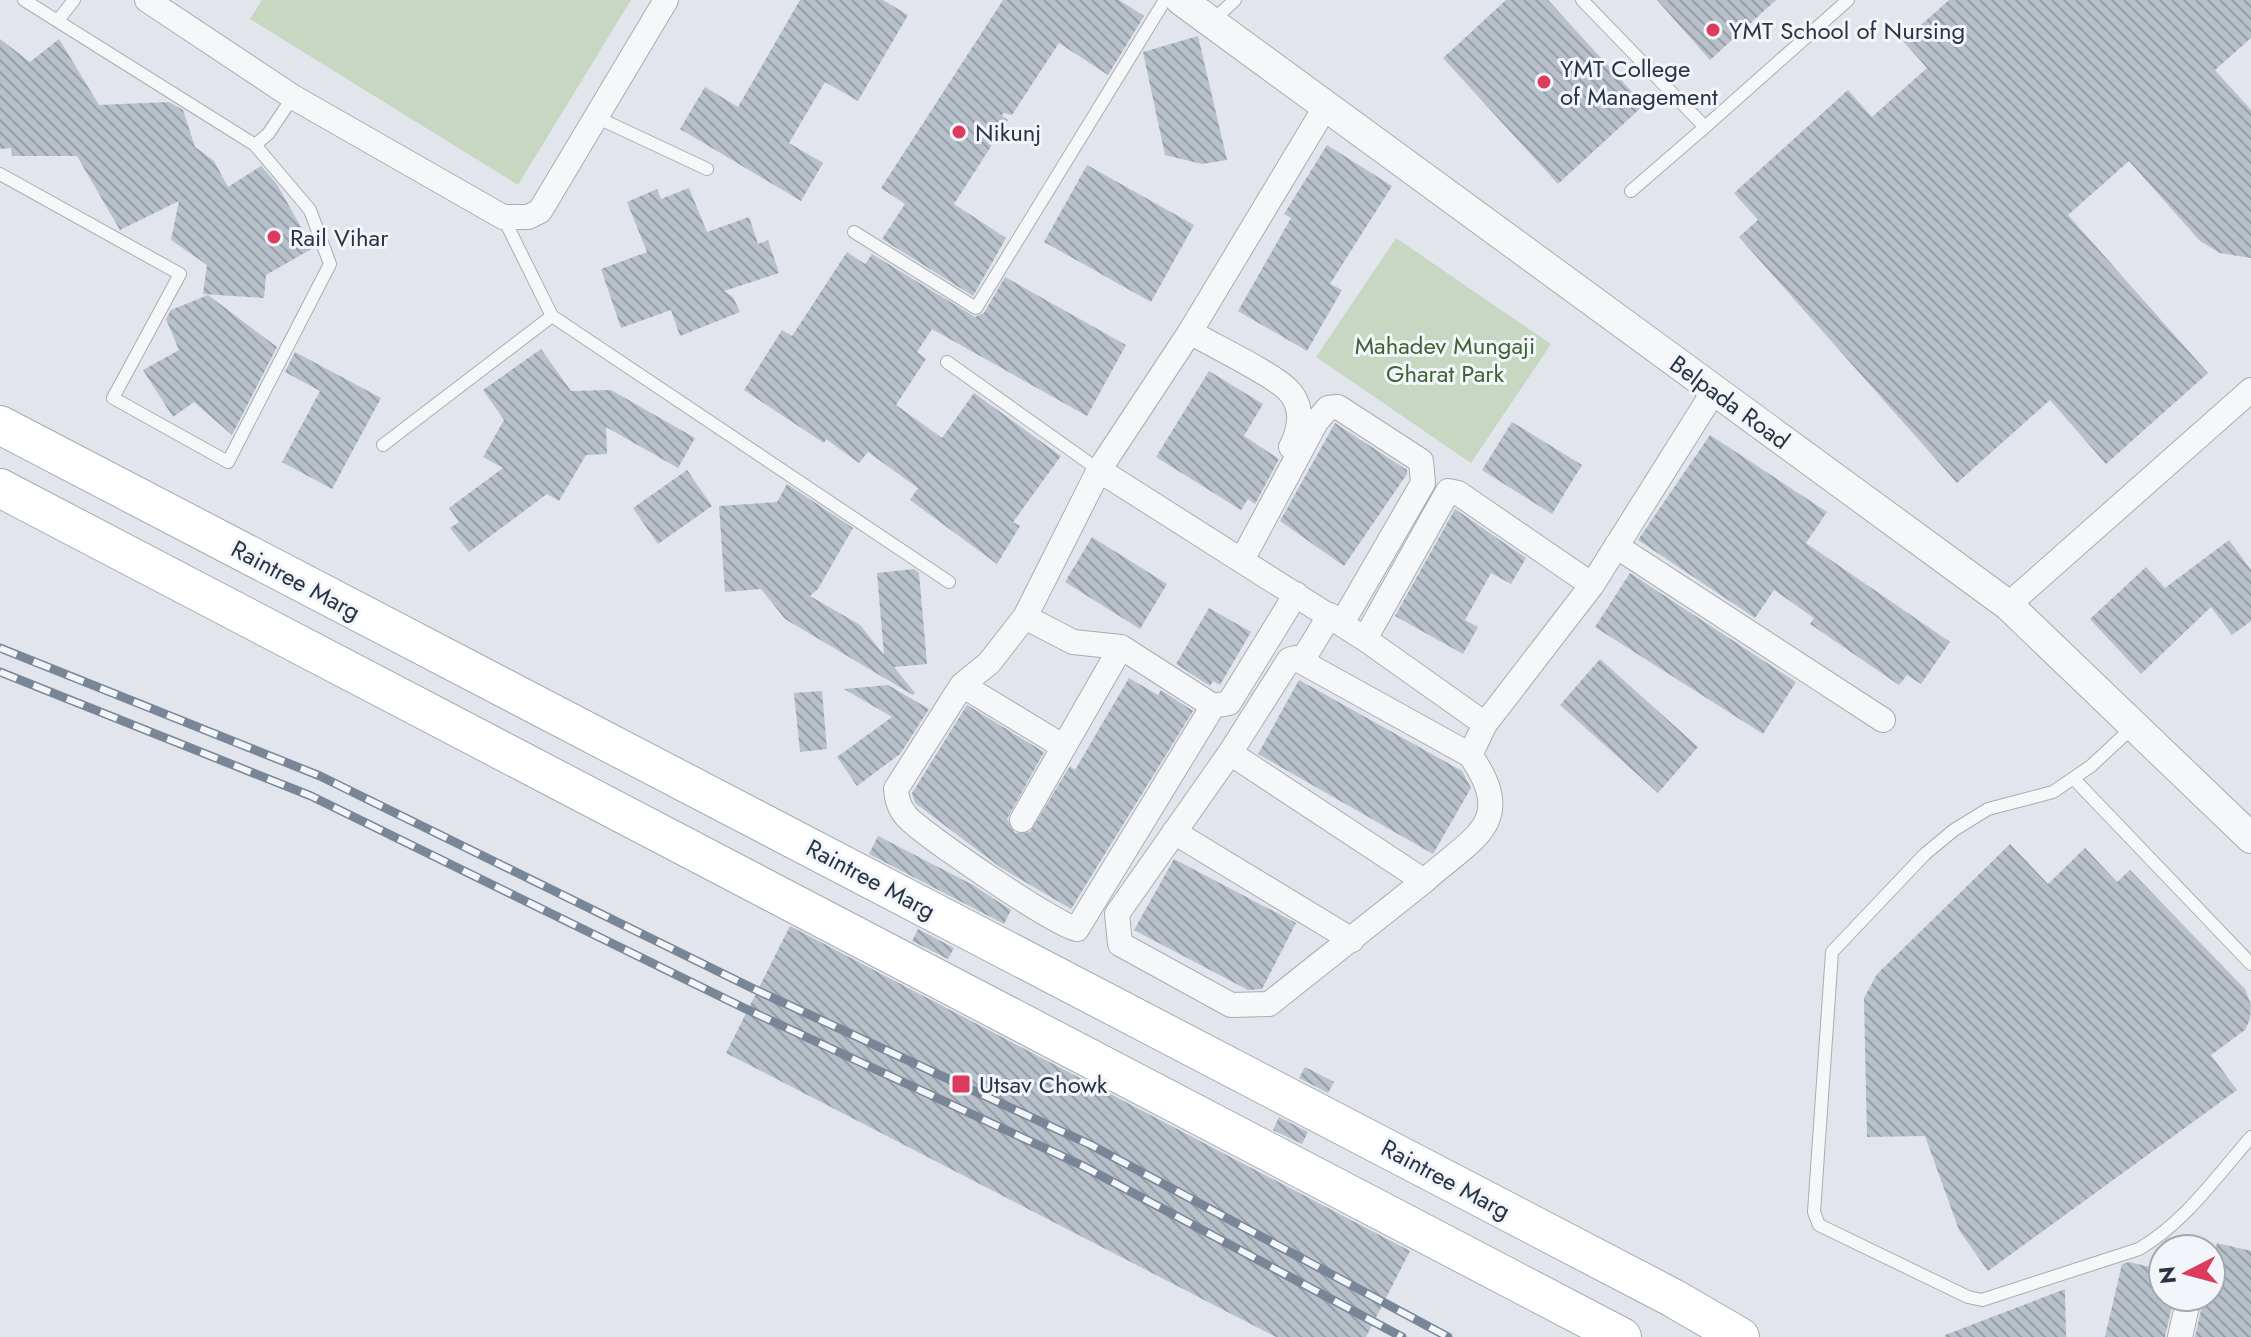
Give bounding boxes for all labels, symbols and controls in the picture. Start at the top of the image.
place label: YMT School of Nursing [1729,13,1965,48]
marker: YMT School of Nursing [1704,21,1722,39]
place label: YMT College of Management [1560,51,1718,114]
marker: YMT College of Management [1535,73,1553,91]
place label: Nikunj [975,115,1041,150]
marker: Nikunj [950,123,968,141]
place label: Rail Vihar [290,220,389,255]
marker: Rail Vihar [265,228,283,246]
park label: Mahadev Mungaji Gharat Park [1355,328,1535,391]
street label: Belpada Road [1663,346,1797,458]
street label: Raintree Marg [225,531,367,629]
street label: Raintree Marg [800,830,942,928]
place label: Utsav Chowk [979,1067,1108,1102]
marker: Utsav Chowk [950,1073,972,1095]
street label: Raintree Marg [1375,1130,1517,1228]
north arrow [2147,1233,2227,1313]
text: N [2150,1265,2184,1285]

